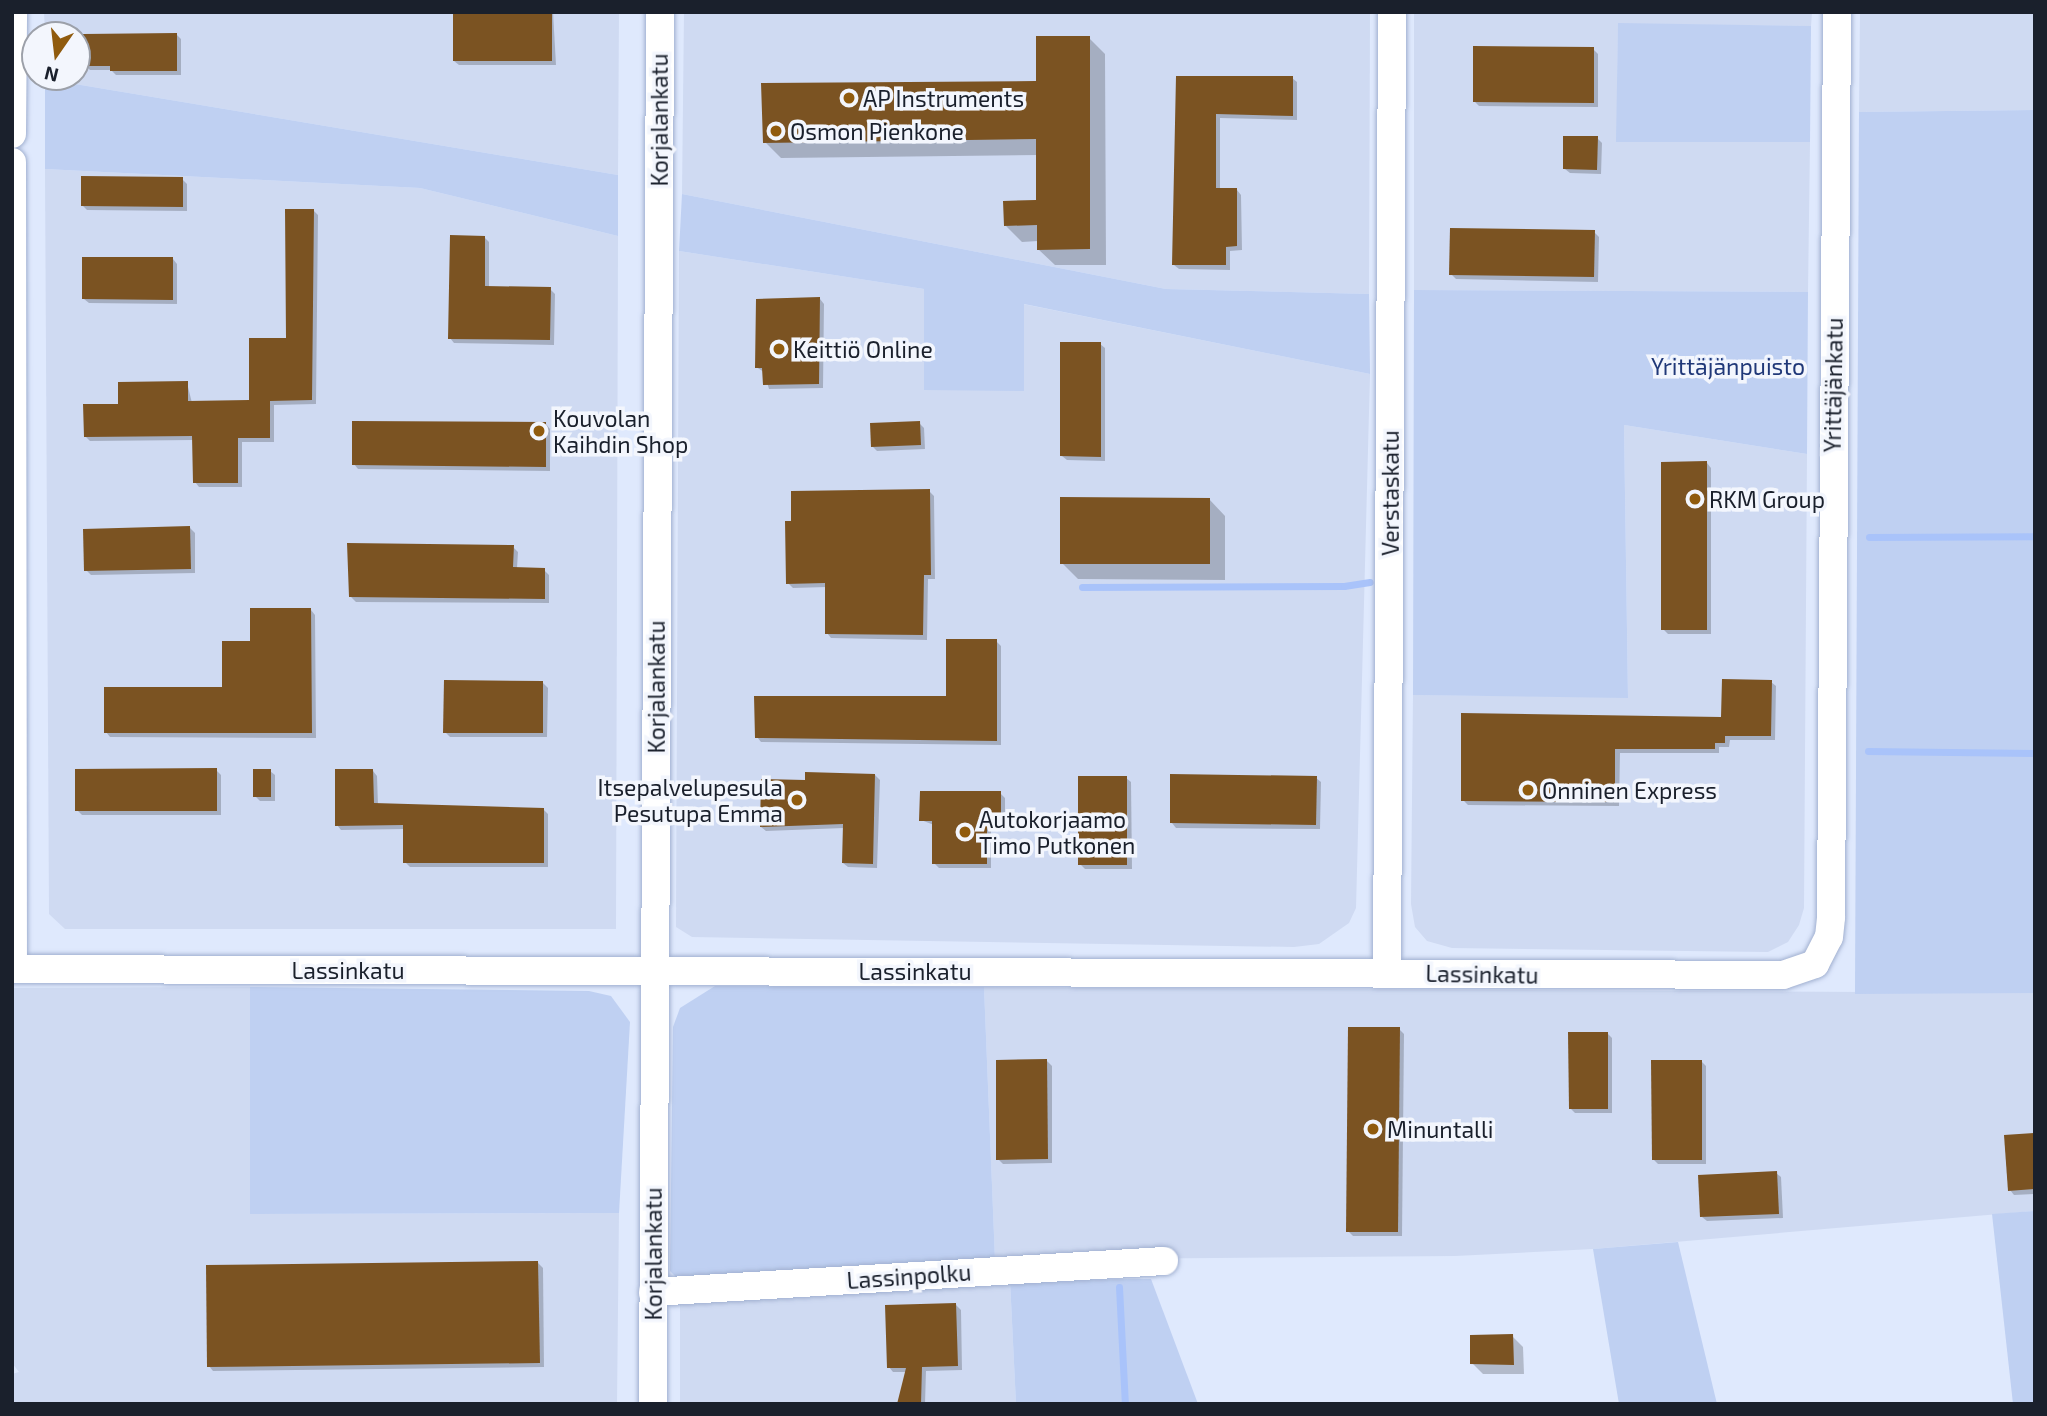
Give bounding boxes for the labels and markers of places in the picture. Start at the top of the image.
place label: AP Instruments [863,84,1024,112]
marker: AP Instruments [841,90,857,106]
place label: Osmon Pienkone [790,117,964,145]
marker: Osmon Pienkone [768,123,784,139]
place label: Keittiö Online [793,335,933,363]
marker: Keittiö Online [771,341,787,357]
place label: Kouvolan Kaihdin Shop [553,404,688,458]
marker: Kouvolan Kaihdin Shop [531,423,547,439]
place label: RKM Group [1709,485,1825,513]
marker: RKM Group [1687,491,1703,507]
place label: Itsepalvelupesula Pesutupa Emma [598,773,783,827]
place label: Onninen Express [1542,776,1717,804]
marker: Onninen Express [1520,782,1536,798]
marker: Itsepalvelupesula Pesutupa Emma [789,792,805,808]
place label: Autokorjaamo Timo Putkonen [979,805,1135,859]
marker: Autokorjaamo Timo Putkonen [957,824,973,840]
place label: Minuntalli [1387,1115,1493,1143]
marker: Minuntalli [1365,1121,1381,1137]

